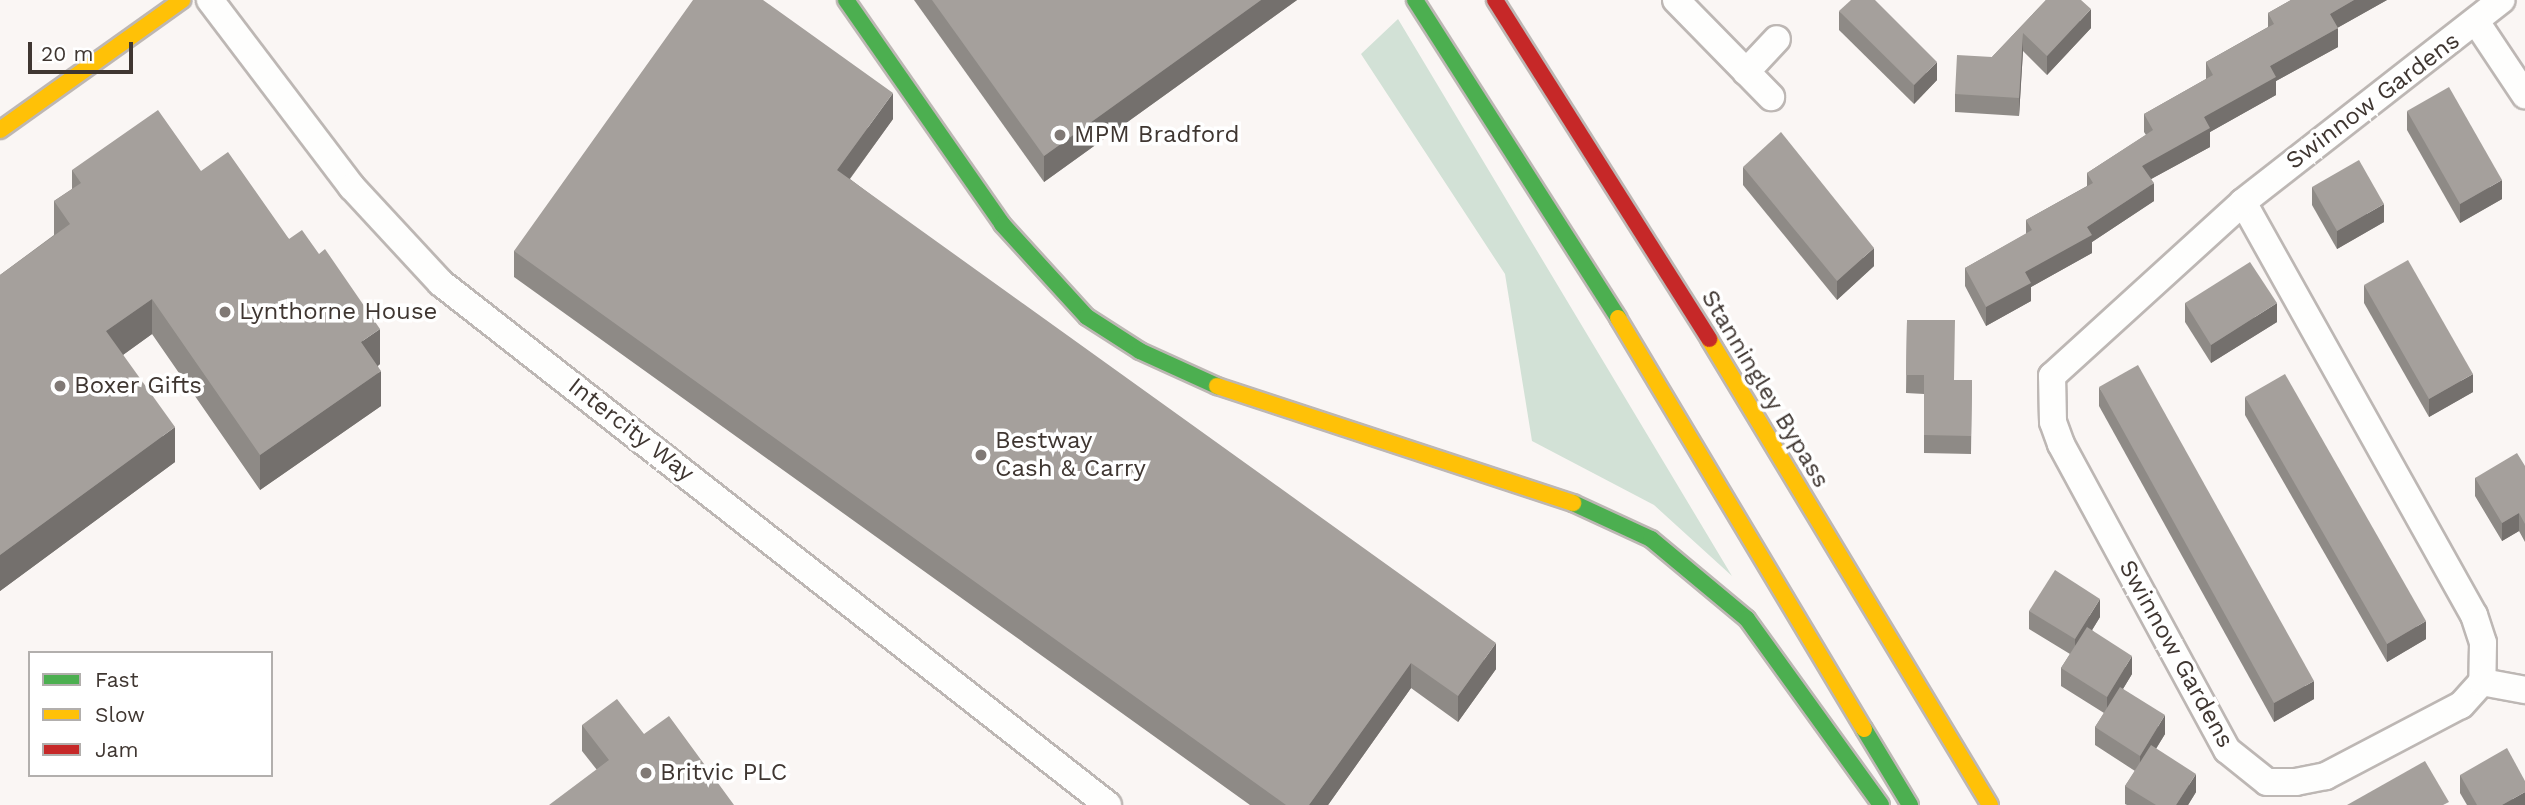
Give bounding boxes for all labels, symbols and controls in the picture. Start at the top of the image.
street label: Swinnow Gardens [2280,26,2466,176]
scale bar [32,28,136,72]
text: 20 m [41,41,93,66]
place label: MPM Bradford [1074,121,1240,149]
marker: MPM Bradford [1052,127,1068,143]
street label: Stanningley Bypass [1694,285,1836,493]
place label: Lynthorne House [239,298,437,326]
marker: Lynthorne House [217,304,233,320]
place label: Boxer Gifts [74,372,202,400]
street label: Intercity Way [562,372,700,488]
marker: Boxer Gifts [52,378,68,394]
place label: Bestway Cash & Carry [995,427,1146,483]
marker: Bestway Cash & Carry [973,447,989,463]
street label: Swinnow Gardens [2112,555,2240,753]
legend [28,651,273,777]
text: Fast [95,667,139,692]
text: Slow [95,702,145,727]
text: Jam [95,737,138,762]
place label: Britvic PLC [660,759,787,787]
marker: Britvic PLC [638,765,654,781]

